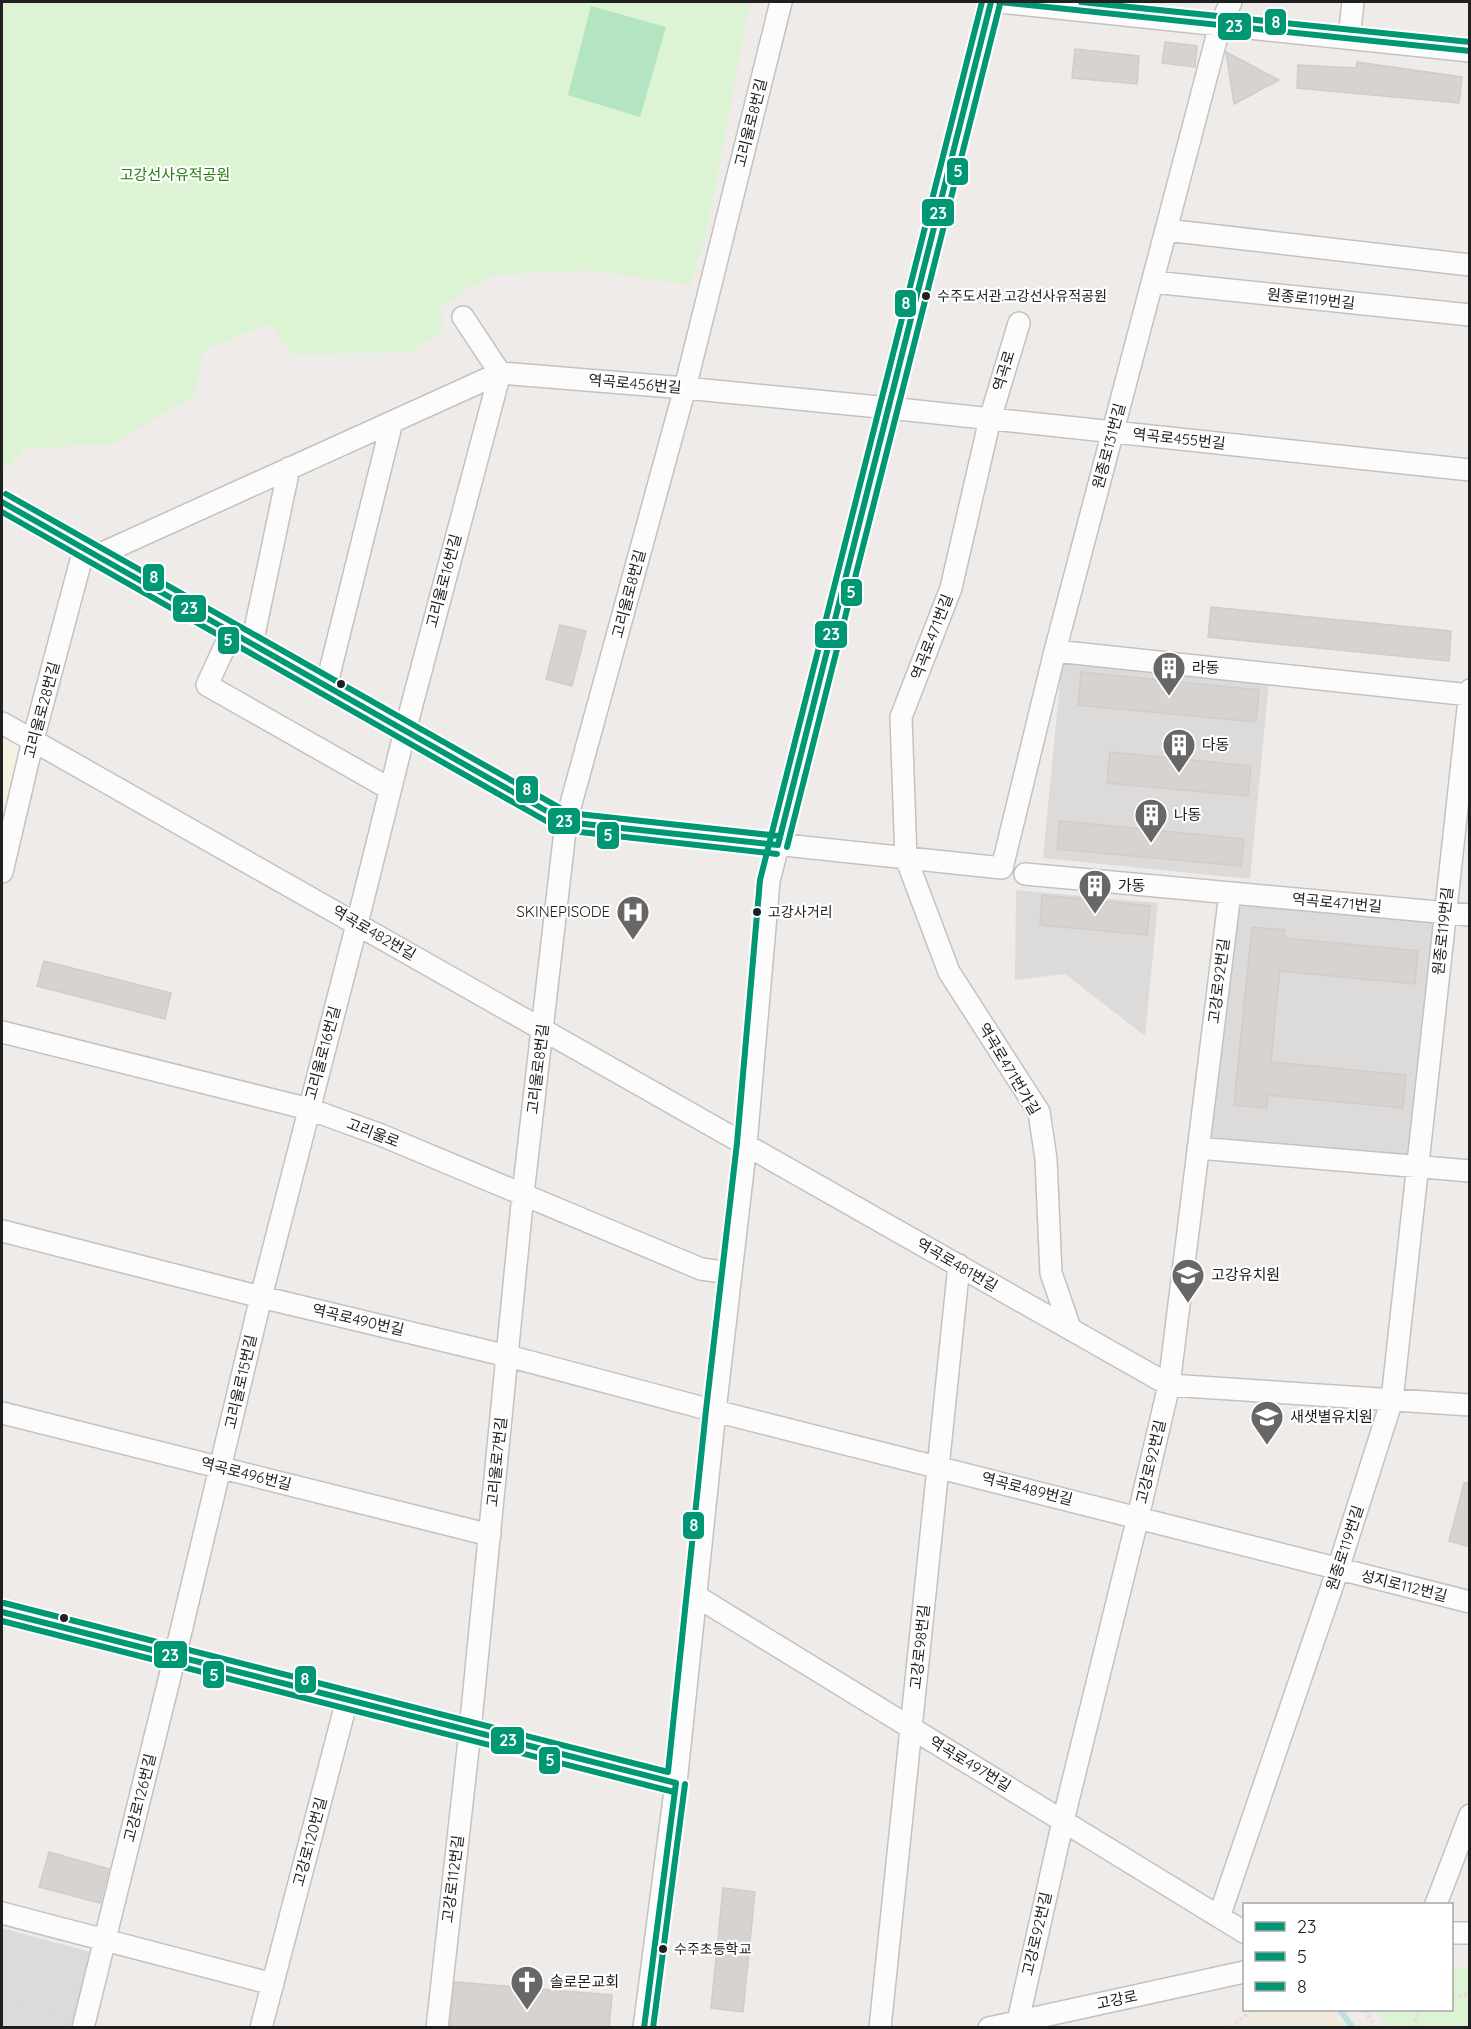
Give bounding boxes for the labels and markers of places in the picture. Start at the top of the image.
place label: 수주도서관.고강선사유적공원 [937,287,1107,305]
marker: 수주도서관.고강선사유적공원 [920,290,932,302]
building icon: 라동 [1151,650,1187,697]
place label: 라동 [1192,658,1220,677]
unlabelled marker [335,678,347,690]
building icon: 다동 [1161,727,1197,774]
place label: 다동 [1202,735,1230,754]
building icon: 나동 [1133,797,1169,844]
place label: 나동 [1174,805,1202,824]
building icon: 가동 [1077,868,1113,915]
place label: 가동 [1118,876,1146,895]
hospital icon: SKINEPISODE [615,894,651,941]
place label: SKINEPISODE [516,902,610,921]
place label: 고강사거리 [768,903,832,921]
marker: 고강사거리 [751,906,763,918]
school or university icon: 고강유치원 [1170,1257,1206,1304]
place label: 고강유치원 [1211,1265,1280,1284]
school or university icon: 새샛별유치원 [1249,1399,1285,1446]
place label: 새샛별유치원 [1290,1407,1373,1426]
unlabelled marker [58,1612,70,1624]
place label: 수주초등학교 [674,1940,751,1958]
marker: 수주초등학교 [657,1943,669,1955]
church icon: 솔로몬교회 [509,1964,545,2011]
place label: 솔로몬교회 [550,1972,619,1991]

